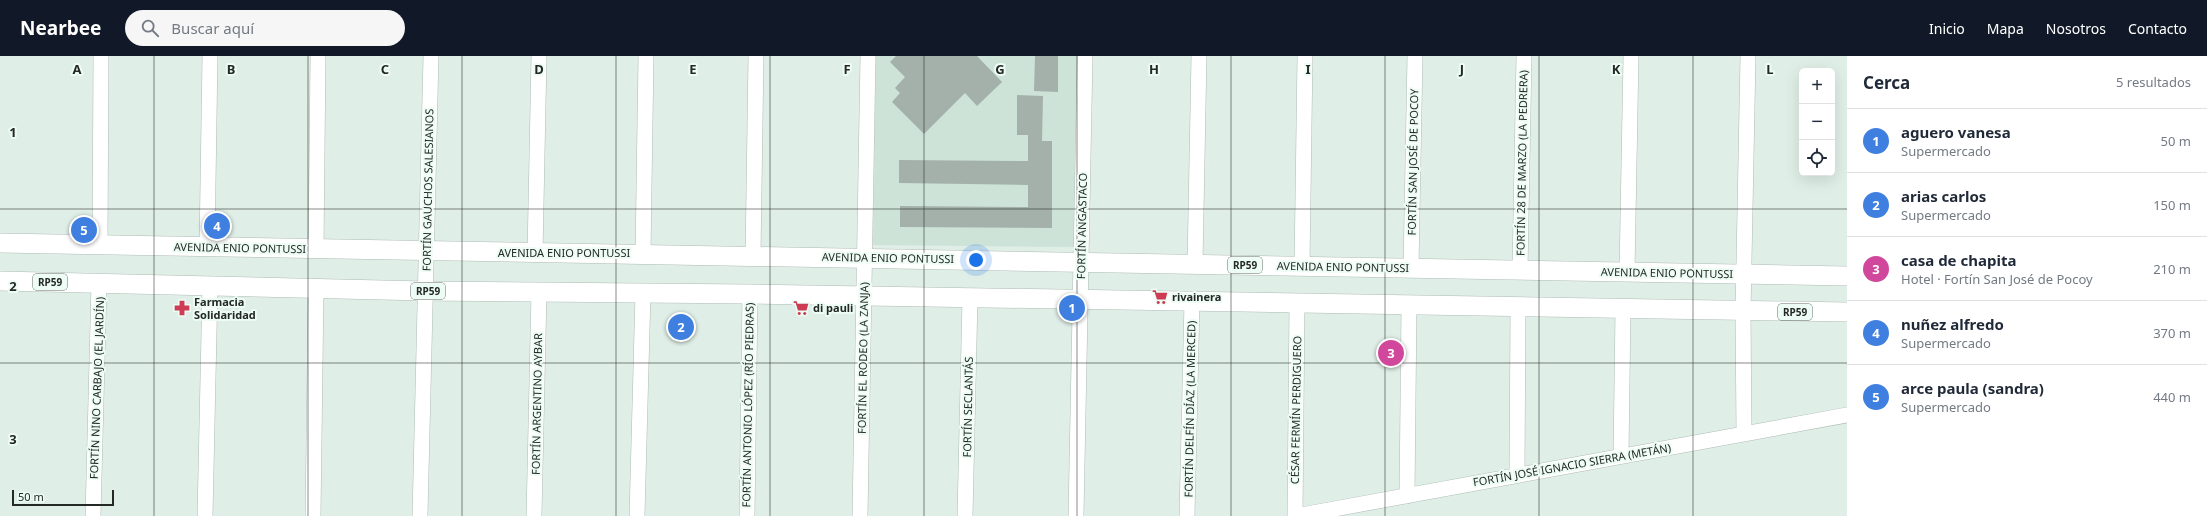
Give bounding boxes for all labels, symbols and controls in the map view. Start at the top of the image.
search box [125,10,405,46]
text: Nearbee [20,15,101,41]
icon: search [139,17,161,39]
text: Buscar aquí [171,18,254,38]
text: Inicio [1929,19,1965,38]
text: Mapa [1987,19,2024,38]
text: Nosotros [2046,19,2106,38]
text: Contacto [2128,19,2187,38]
text: A [73,60,82,78]
text: B [227,60,235,78]
text: C [381,60,389,78]
text: D [534,60,544,78]
text: E [689,60,697,78]
text: F [843,60,851,78]
text: G [995,60,1005,78]
text: H [1149,60,1159,78]
text: I [1305,60,1311,78]
text: J [1459,60,1464,78]
text: K [1612,60,1621,78]
text: L [1766,60,1774,78]
map controls [1799,68,1835,176]
button: + [1799,68,1835,104]
street label: FORTÍN 28 DE MARZO (LA PEDRERA) [1512,70,1531,256]
text: Cerca [1863,71,1910,94]
text: 5 resultados [2116,73,2191,91]
street label: FORTÍN SAN JOSÉ DE POCOY [1404,88,1421,236]
button: − [1799,104,1835,140]
street label: FORTÍN GAUCHOS SALESIANOS [419,109,436,271]
text: aguero vanesa [1901,122,2011,142]
text: 1 [9,123,17,141]
text: 1 [1872,132,1880,150]
text: 50 m [2161,132,2191,150]
button: locate [1799,140,1835,176]
text: Supermercado [1901,142,1991,160]
street label: FORTÍN ANGASTACO [1073,173,1090,279]
text: arias carlos [1901,186,1986,206]
text: 2 [1872,196,1880,214]
text: 150 m [2153,196,2191,214]
text: Supermercado [1901,206,1991,224]
pin: 4 [204,211,230,241]
pin: 5 [71,215,97,245]
street label: AVENIDA ENIO PONTUSSI [174,239,307,256]
street label: AVENIDA ENIO PONTUSSI [498,245,630,260]
street label: AVENIDA ENIO PONTUSSI [822,249,955,266]
your location [966,250,986,270]
text: casa de chapita [1901,250,2016,270]
road number: RP59 [1228,257,1262,273]
street label: AVENIDA ENIO PONTUSSI [1277,258,1410,275]
text: 3 [1872,260,1880,278]
text: 210 m [2153,260,2191,278]
street label: AVENIDA ENIO PONTUSSI [1601,264,1734,281]
text: Hotel · Fortín San José de Pocoy [1901,270,2093,288]
road number: RP59 [33,274,67,290]
text: 2 [9,277,17,295]
street label: FORTÍN EL RODEO (LA ZANJA) [854,282,871,434]
road number: RP59 [411,283,445,299]
supermarket icon: rivainera [1151,288,1169,306]
place label: rivainera [1172,289,1221,304]
pin: 1 [1059,293,1085,323]
place label: Farmacia Solidaridad [194,294,256,322]
street label: FORTÍN NINO CARBAJO (EL JARDÍN) [86,297,107,479]
pharmacy icon: Farmacia Solidaridad [173,299,191,317]
supermarket icon: di pauli [792,299,810,317]
place label: di pauli [813,300,853,315]
street label: FORTÍN ANTONIO LÓPEZ (RÍO PIEDRAS) [738,303,757,507]
road number: RP59 [1778,304,1812,320]
pin: 2 [668,312,694,342]
text: nuñez alfredo [1901,314,2004,334]
street label: FORTÍN DELFÍN DÍAZ (LA MERCED) [1180,320,1199,498]
text: 4 [1872,324,1880,342]
text: 370 m [2153,324,2191,342]
street label: FORTÍN ARGENTINO AYBAR [528,333,545,475]
text: Supermercado [1901,334,1991,352]
street label: CÉSAR FERMÍN PERDIGUERO [1287,336,1304,484]
pin: 3 [1378,338,1404,368]
street label: FORTÍN SECLANTÁS [959,356,976,458]
text: arce paula (sandra) [1901,378,2044,398]
text: 5 [1872,388,1880,406]
text: 440 m [2153,388,2191,406]
text: Supermercado [1901,398,1991,416]
text: 3 [9,430,17,448]
street label: FORTÍN JOSÉ IGNACIO SIERRA (METÁN) [1472,440,1672,489]
scale bar [12,488,114,507]
text: 50 m [18,489,44,504]

